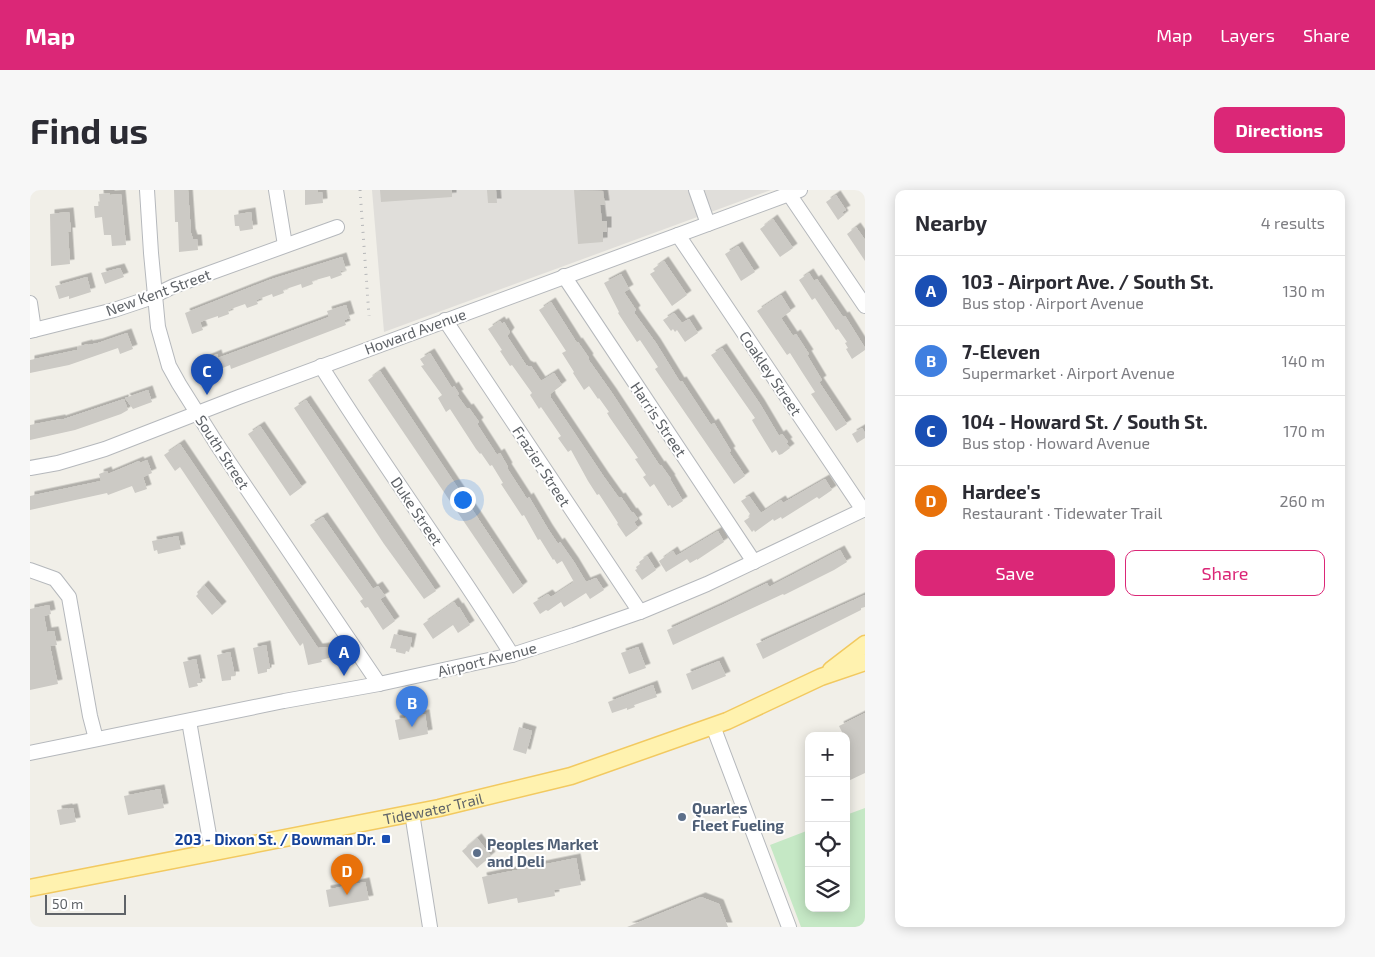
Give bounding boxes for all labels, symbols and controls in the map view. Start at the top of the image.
text: Map [25,21,75,50]
text: Map [1156,24,1192,46]
text: Layers [1220,24,1275,46]
text: Share [1303,24,1350,46]
button: Directions [1214,107,1345,153]
text: Find us [30,109,148,151]
text: Nearby [915,210,987,235]
text: 4 results [1261,213,1325,232]
street label: New Kent Street [103,265,213,319]
text: 103 - Airport Ave. / South St. [962,270,1214,293]
text: A [926,281,936,300]
text: 130 m [1283,281,1325,300]
text: Bus stop · Airport Avenue [962,293,1144,312]
street label: Howard Avenue [362,304,468,358]
street label: Coakley Street [736,327,806,419]
text: 7-Eleven [962,340,1040,363]
text: B [926,351,936,370]
text: 140 m [1282,351,1325,370]
pin: C [191,354,223,395]
text: Supermarket · Airport Avenue [962,363,1175,382]
street label: Harris Street [627,378,691,460]
text: 104 - Howard St. / South St. [962,410,1208,433]
street label: South Street [192,411,254,493]
text: C [926,421,936,440]
text: 170 m [1283,421,1325,440]
street label: Frazier Street [509,422,575,510]
text: Bus stop · Howard Avenue [962,433,1150,452]
street label: Duke Street [387,473,447,549]
text: Hardee's [962,480,1041,503]
your location [450,487,476,513]
text: D [926,491,936,510]
text: 260 m [1280,491,1325,510]
text: Restaurant · Tidewater Trail [962,503,1162,522]
button: Save [915,550,1115,596]
button: Share [1125,550,1325,596]
pin: A [328,635,360,676]
street label: Airport Avenue [436,638,538,680]
pin: B [396,686,428,727]
map controls [805,732,850,912]
button: + [805,732,850,777]
button: − [805,777,850,822]
street label: Tidewater Trail [382,788,486,828]
place label: Quarles Fleet Fueling [692,799,784,834]
marker: Quarles Fleet Fueling [676,811,688,823]
button: locate [805,822,850,867]
place label: 203 - Dixon St. / Bowman Dr. [175,830,376,848]
marker: 203 - Dixon St. / Bowman Dr. [380,833,392,845]
place label: Peoples Market and Deli [487,835,599,870]
marker: Peoples Market and Deli [471,847,483,859]
pin: D [331,854,363,895]
button: layers [805,867,850,912]
scale bar [45,892,126,915]
text: 50 m [52,895,83,912]

